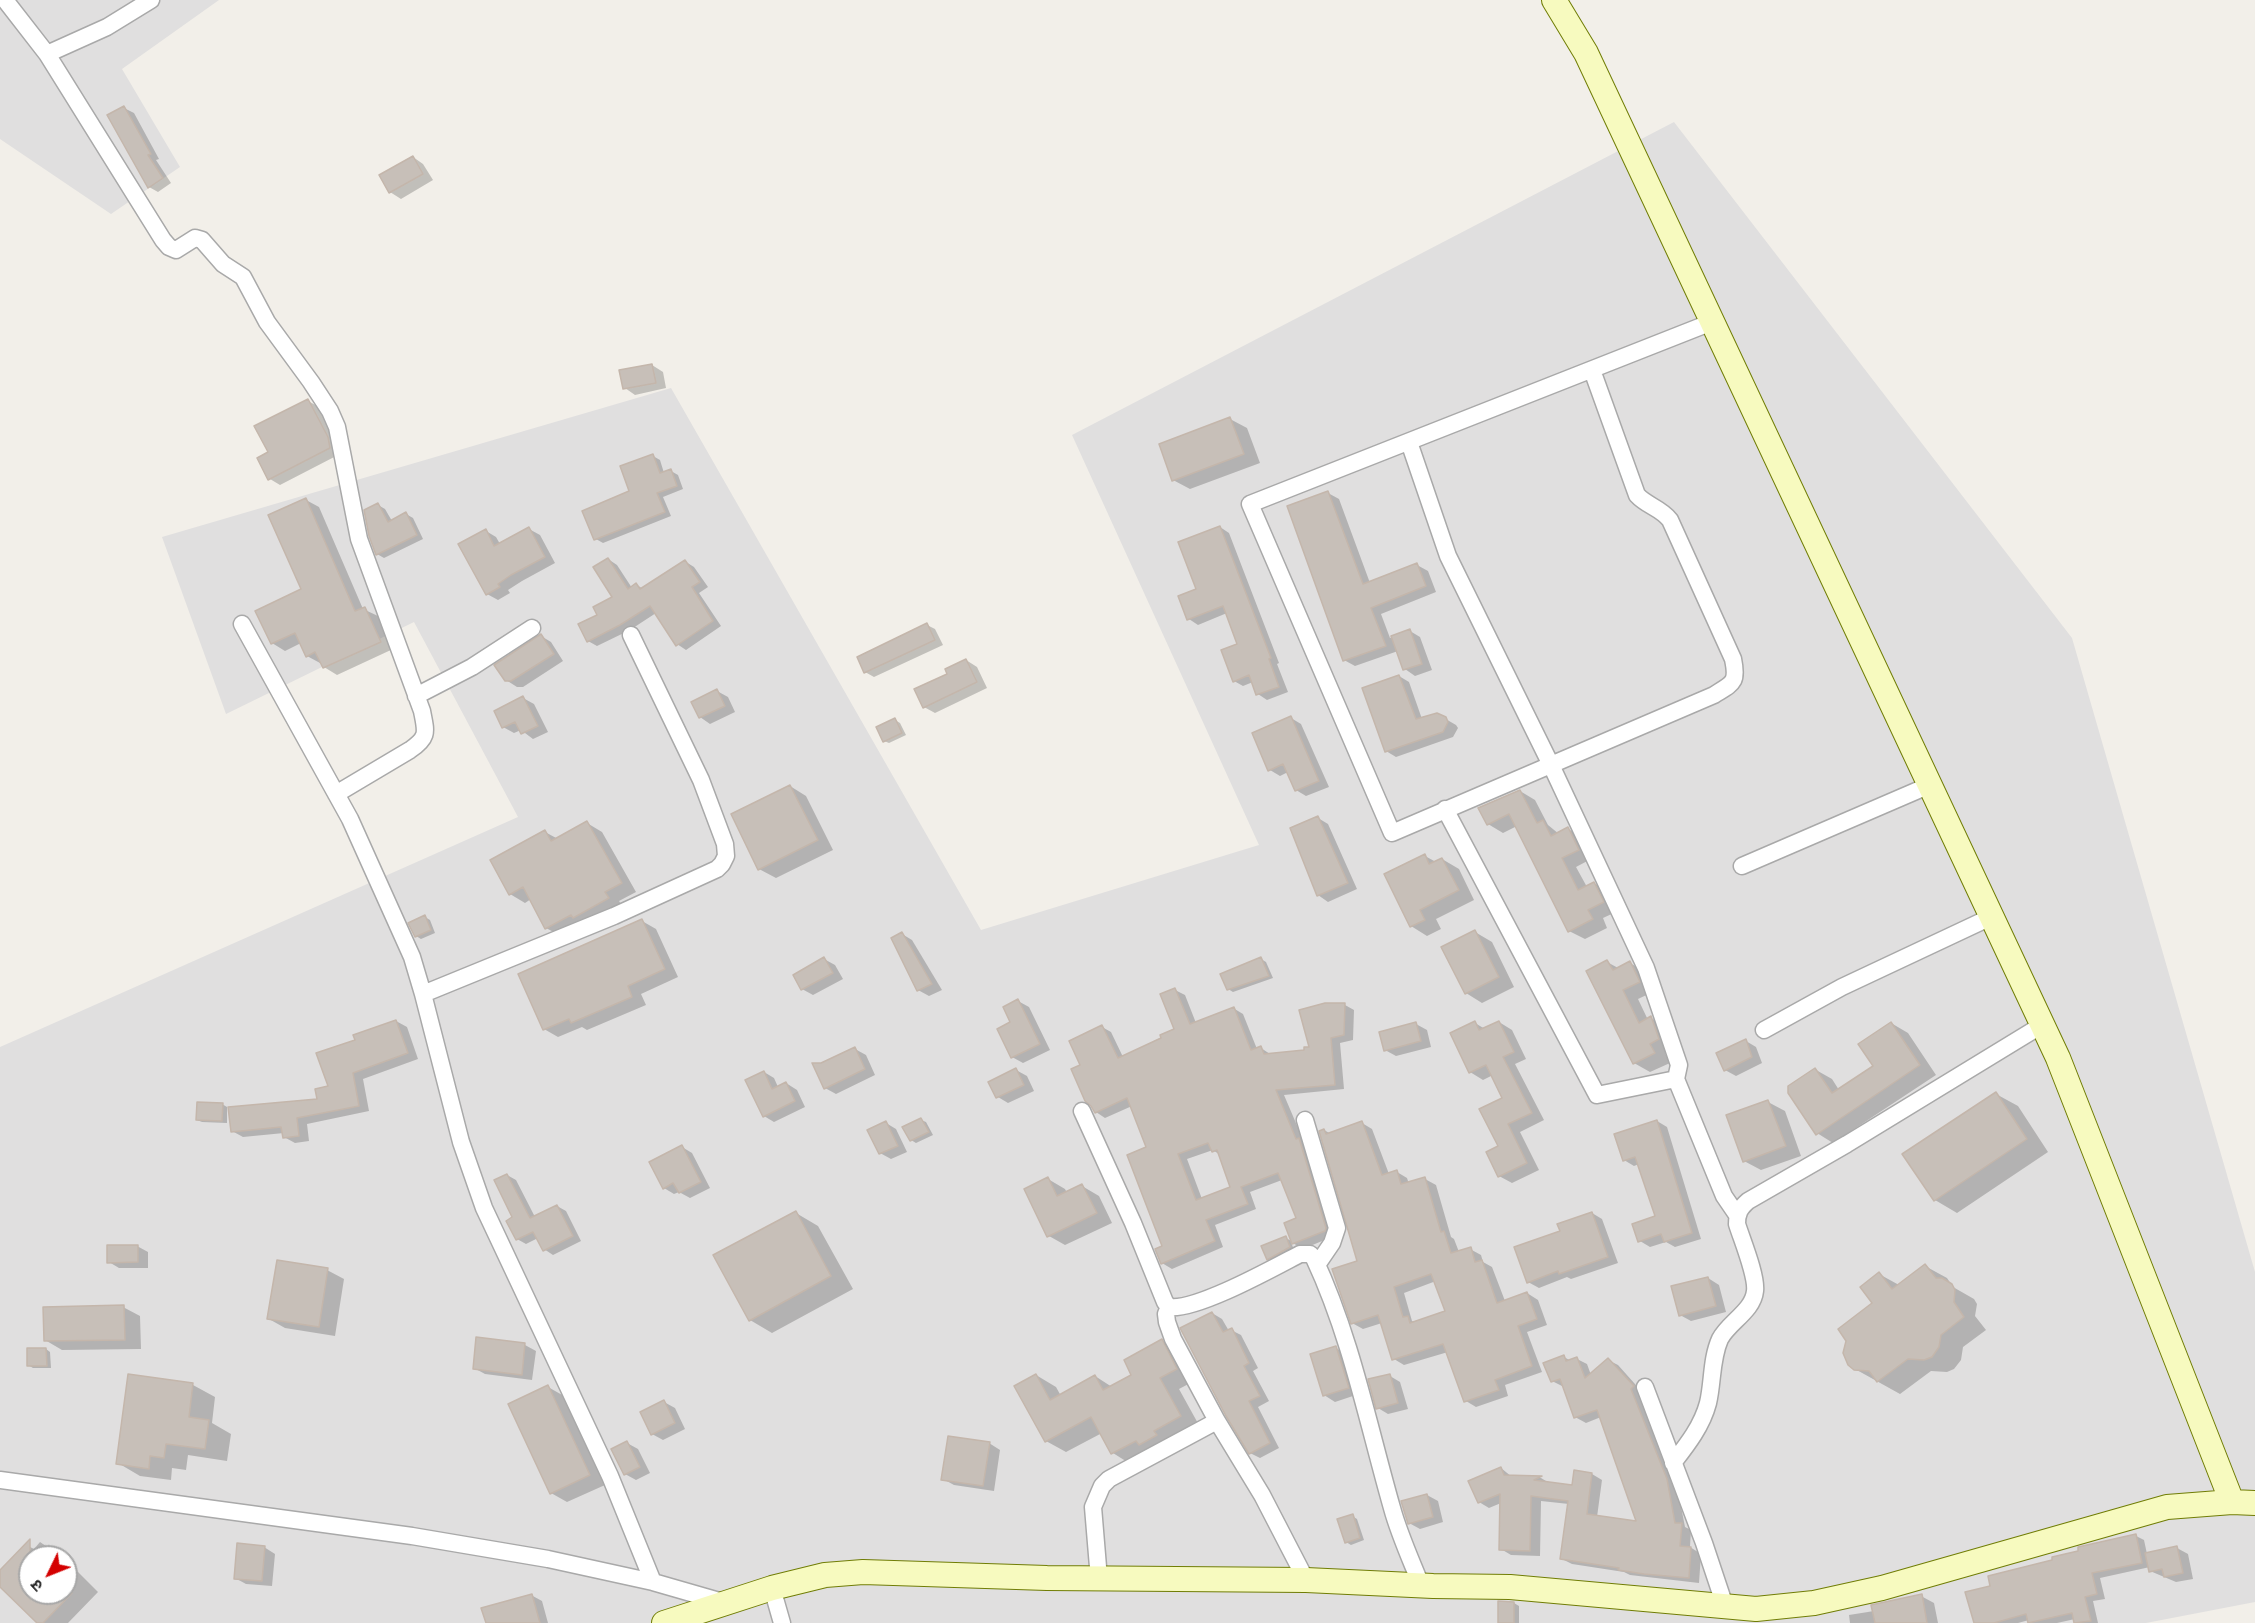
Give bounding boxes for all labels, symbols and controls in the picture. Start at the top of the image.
north arrow [18,1545,78,1605]
text: उ [26,1576,47,1596]

